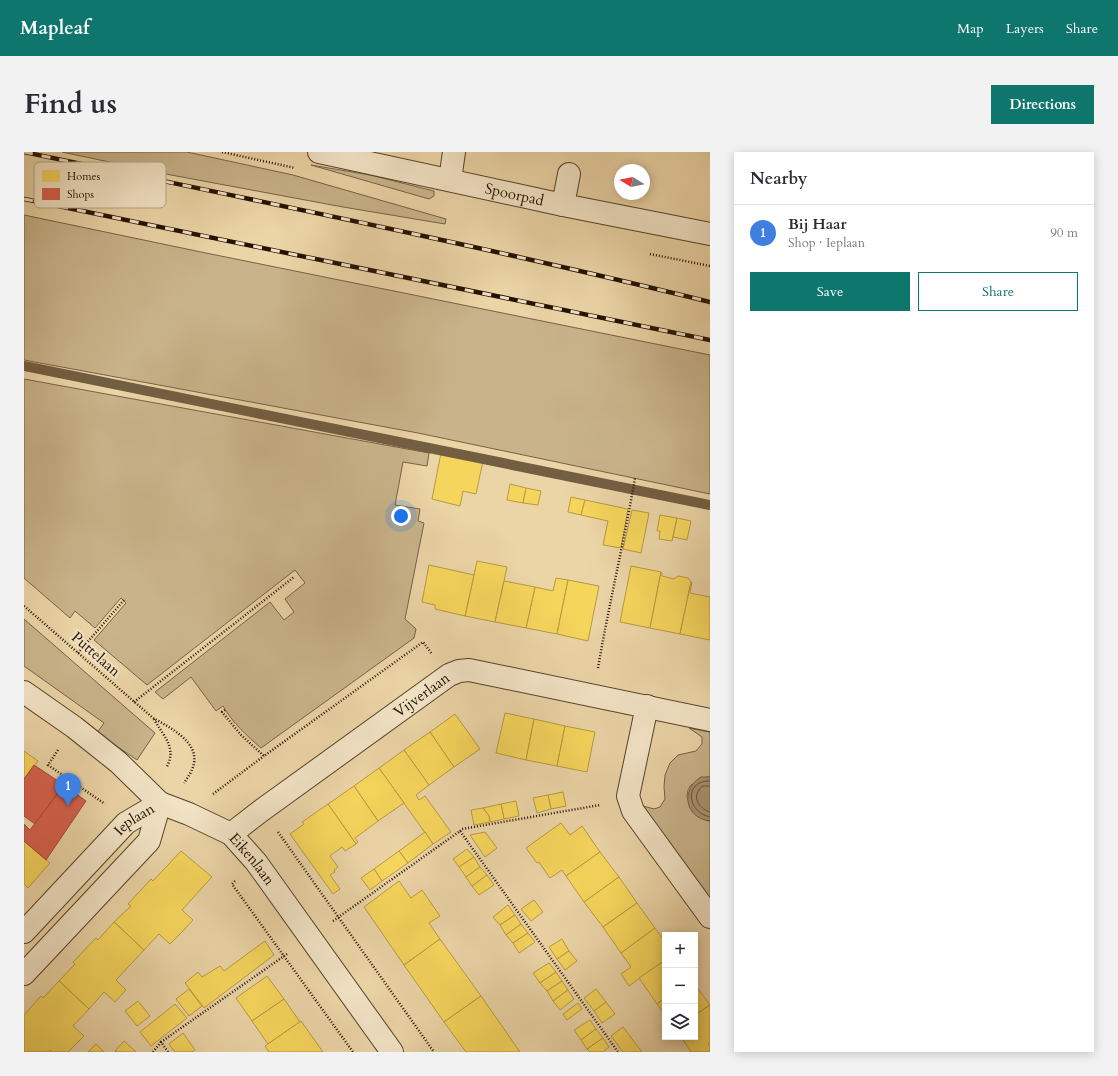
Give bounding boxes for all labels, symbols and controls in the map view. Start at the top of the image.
text: Mapleaf [20,15,90,41]
text: Map [957,19,984,38]
text: Layers [1006,19,1044,38]
text: Share [1066,19,1098,38]
text: Find us [24,85,117,123]
button: Directions [991,85,1094,124]
legend [34,162,166,208]
north arrow [614,164,650,200]
text: Nearby [750,167,807,190]
text: Homes [67,169,100,184]
street label: Spoorpad [483,178,546,211]
text: Shops [67,187,94,202]
text: Bij Haar [788,214,847,234]
text: 1 [760,224,766,242]
text: 90 m [1050,224,1078,242]
text: Shop · Ieplaan [788,234,865,252]
button: Save [750,272,910,311]
button: Share [918,272,1078,311]
your location [391,506,411,526]
street label: Puttelaan [67,627,125,681]
street label: Vijverlaan [389,667,454,722]
pin: 1 [55,773,81,806]
street label: Ieplaan [109,798,158,840]
street label: Eikenlaan [224,828,280,889]
map controls [662,932,698,1040]
button: + [662,932,698,968]
button: − [662,968,698,1004]
button: layers [662,1004,698,1040]

